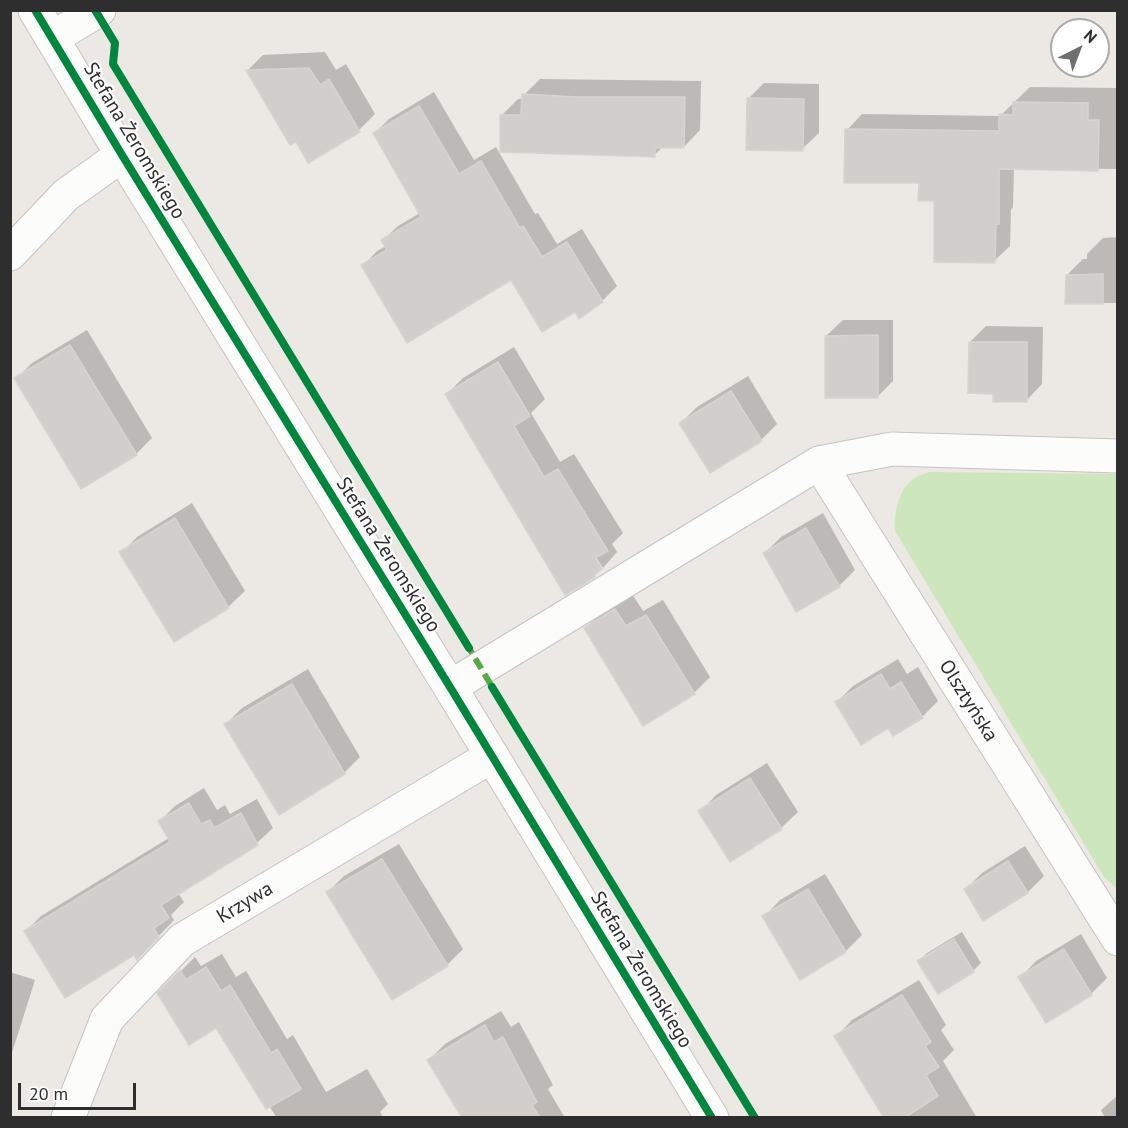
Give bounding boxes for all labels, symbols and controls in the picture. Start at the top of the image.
north arrow [1050,18,1110,78]
text: N [1080,25,1101,47]
street label: Stefana Żeromskiego [78,58,190,224]
street label: Stefana Żeromskiego [331,473,445,637]
street label: Olsztyńska [933,656,1003,746]
street label: Krzywa [213,877,277,929]
street label: Stefana Żeromskiego [585,887,697,1053]
scale bar [21,1071,140,1109]
text: 20 m [29,1082,68,1105]

